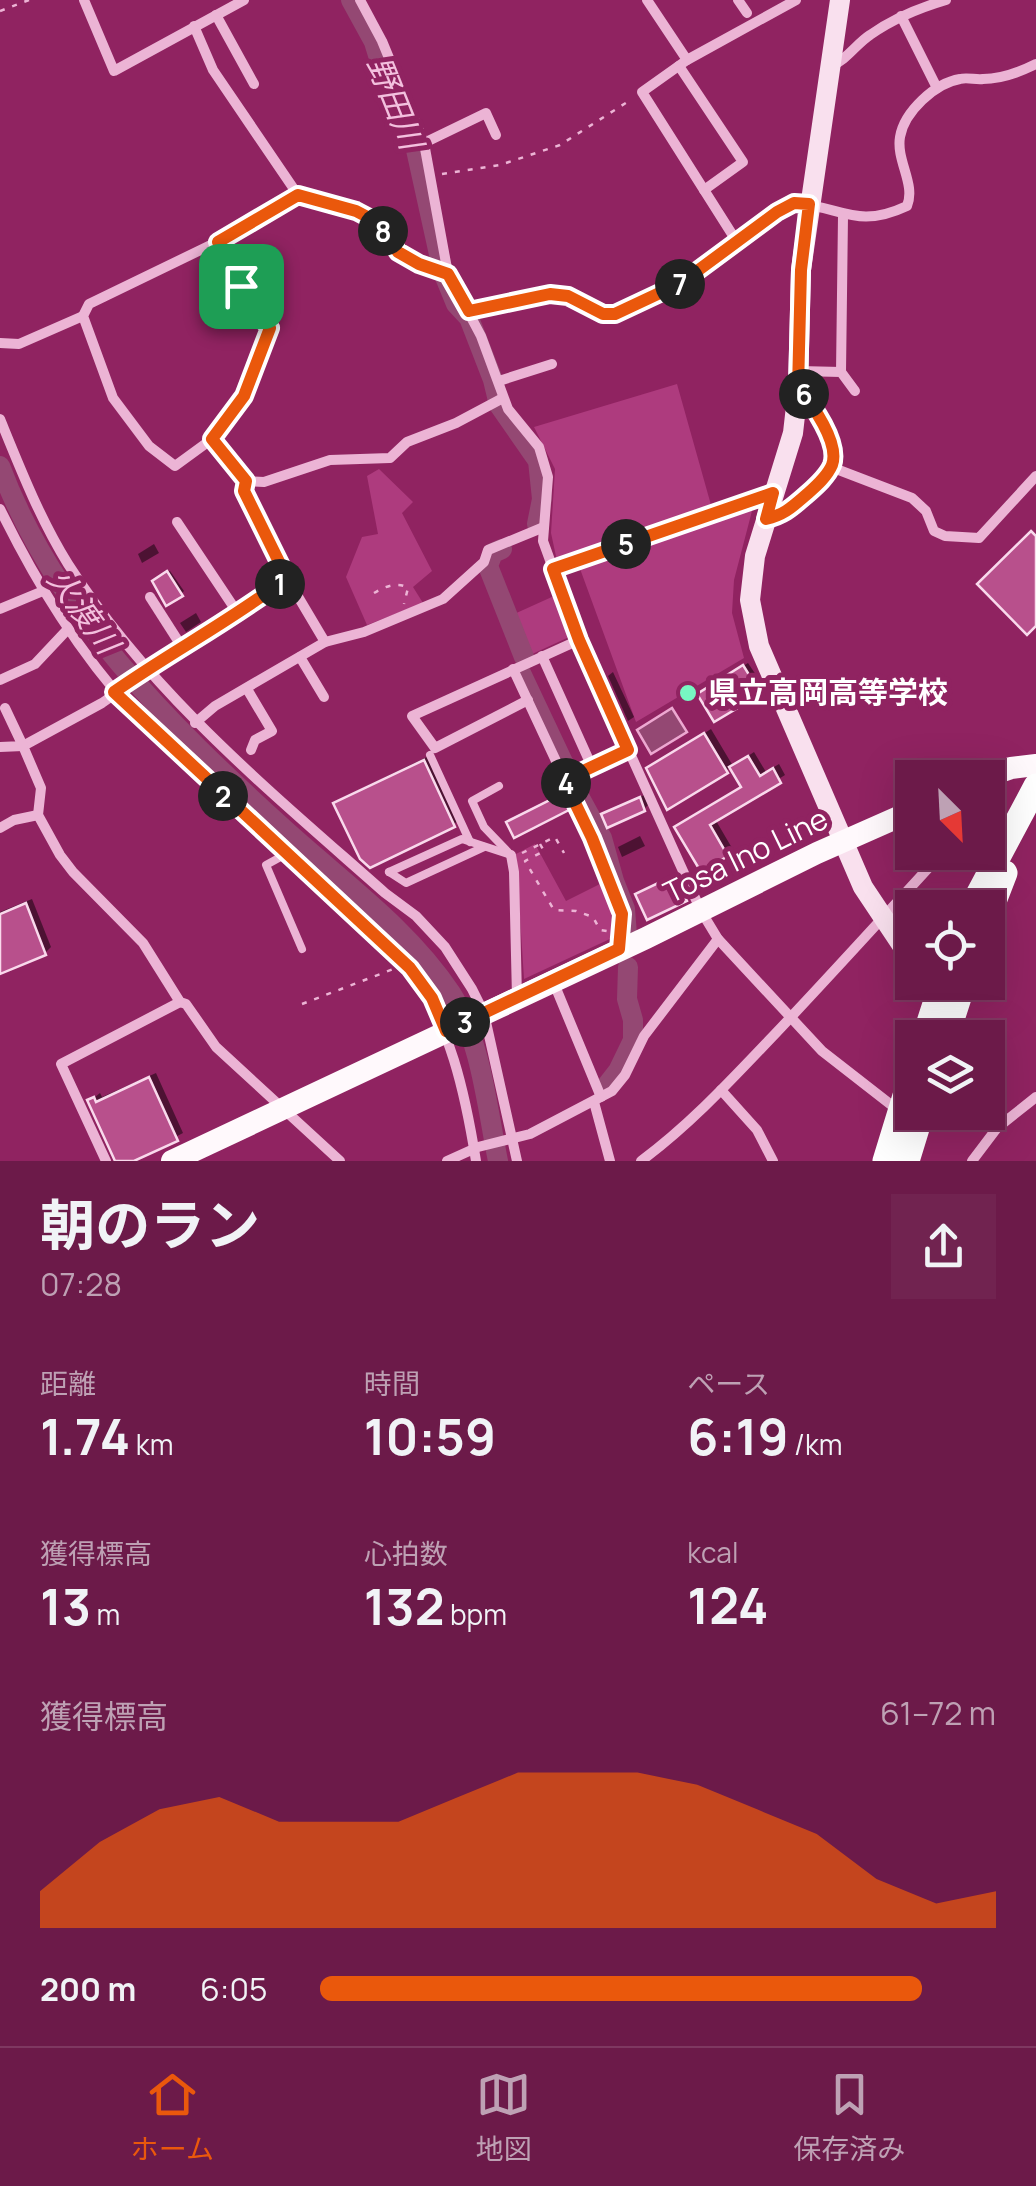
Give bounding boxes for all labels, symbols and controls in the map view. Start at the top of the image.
water label: 野田川 [358,50,435,158]
pin: 8 [358,206,408,256]
text: 8 [374,212,392,250]
pin [199,244,284,329]
icon: arrive [214,259,269,314]
pin: 7 [655,259,705,309]
text: 7 [673,265,687,303]
pin: 6 [779,369,829,419]
text: 6 [795,375,813,413]
pin: 5 [601,519,651,569]
text: 5 [618,525,634,563]
water label: 火渡川 [38,559,132,665]
pin: 1 [255,559,305,609]
text: 1 [274,565,286,603]
place label: 県立高岡高等学校 [708,671,948,712]
marker: 県立高岡高等学校 [677,682,699,704]
pin: 4 [541,758,591,808]
north arrow [895,760,1005,870]
map controls [895,760,1005,1130]
text: 4 [557,764,575,802]
pin: 2 [198,771,248,821]
text: 2 [215,777,231,815]
street label: Tosa Ino Line [657,797,834,912]
button: locate [895,890,1005,1000]
pin: 3 [440,997,490,1047]
text: 3 [457,1003,473,1041]
button: layers [895,1020,1005,1130]
text: 朝のラン [40,1186,260,1262]
button: share [891,1194,996,1299]
text: 07:28 [40,1262,122,1306]
text: 距離 [40,1364,96,1402]
text: 時間 [364,1364,420,1402]
text: ペース [687,1364,770,1402]
text: 1.74 [40,1402,130,1470]
text: 10:59 [364,1402,496,1470]
text: 6:19 [687,1402,789,1470]
text: km [130,1425,173,1463]
text: /km [789,1425,843,1463]
text: kcal [687,1533,738,1571]
text: 獲得標高 [40,1534,152,1572]
text: 心拍数 [364,1534,448,1572]
text: 124 [687,1571,768,1639]
text: 13 [40,1572,91,1640]
text: 132 [364,1572,444,1640]
text: m [91,1595,120,1633]
text: bpm [444,1595,507,1633]
text: 61–72 m [880,1691,996,1735]
text: 獲得標高 [40,1694,168,1738]
text: 200 m [40,1967,136,2011]
text: 6:05 [200,1967,267,2011]
tab: ホーム [131,2067,214,2167]
tab: 地図 [476,2067,532,2167]
tab: 保存済み [793,2067,905,2167]

